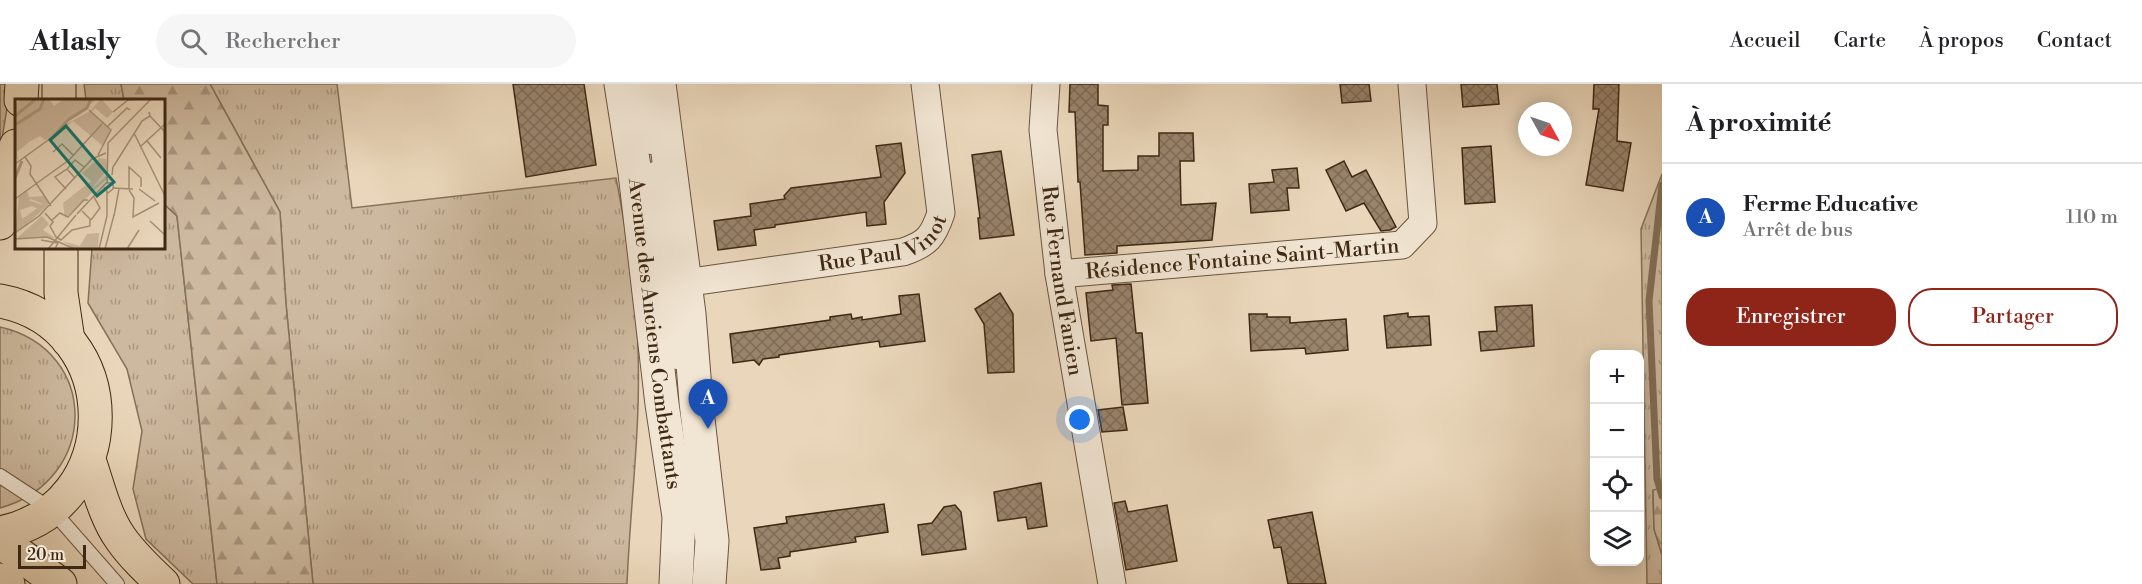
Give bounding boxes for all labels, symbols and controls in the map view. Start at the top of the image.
search box [156,14,576,68]
text: Atlasly [30,24,120,59]
icon: search [177,25,210,58]
text: Rechercher [225,28,341,55]
text: Accueil [1730,28,1801,54]
text: Carte [1834,28,1886,54]
text: À propos [1919,28,2004,54]
text: Contact [2037,28,2112,54]
inset map [15,99,165,249]
north arrow [1518,102,1572,156]
text: À proximité [1686,107,1831,139]
street label: Avenue des Anciens Combattants [622,176,687,491]
street label: Rue Fernand Fanien [1035,184,1088,378]
text: Ferme Educative [1743,191,1918,218]
text: A [1698,205,1713,230]
text: 110 m [2066,205,2118,230]
street label: Rue Paul Vinot [817,211,953,278]
text: Arrêt de bus [1743,218,1853,243]
street label: Résidence Fontaine Saint-Martin [1084,233,1401,286]
button: Enregistrer [1686,288,1896,346]
button: Partager [1908,288,2118,346]
map controls [1590,350,1644,566]
button: + [1590,350,1644,404]
pin: A [688,380,728,429]
button: − [1590,404,1644,458]
your location [1065,405,1094,434]
button: locate [1590,458,1644,512]
button: layers [1590,512,1644,566]
scale bar [18,542,86,570]
text: 20 m [27,545,64,565]

